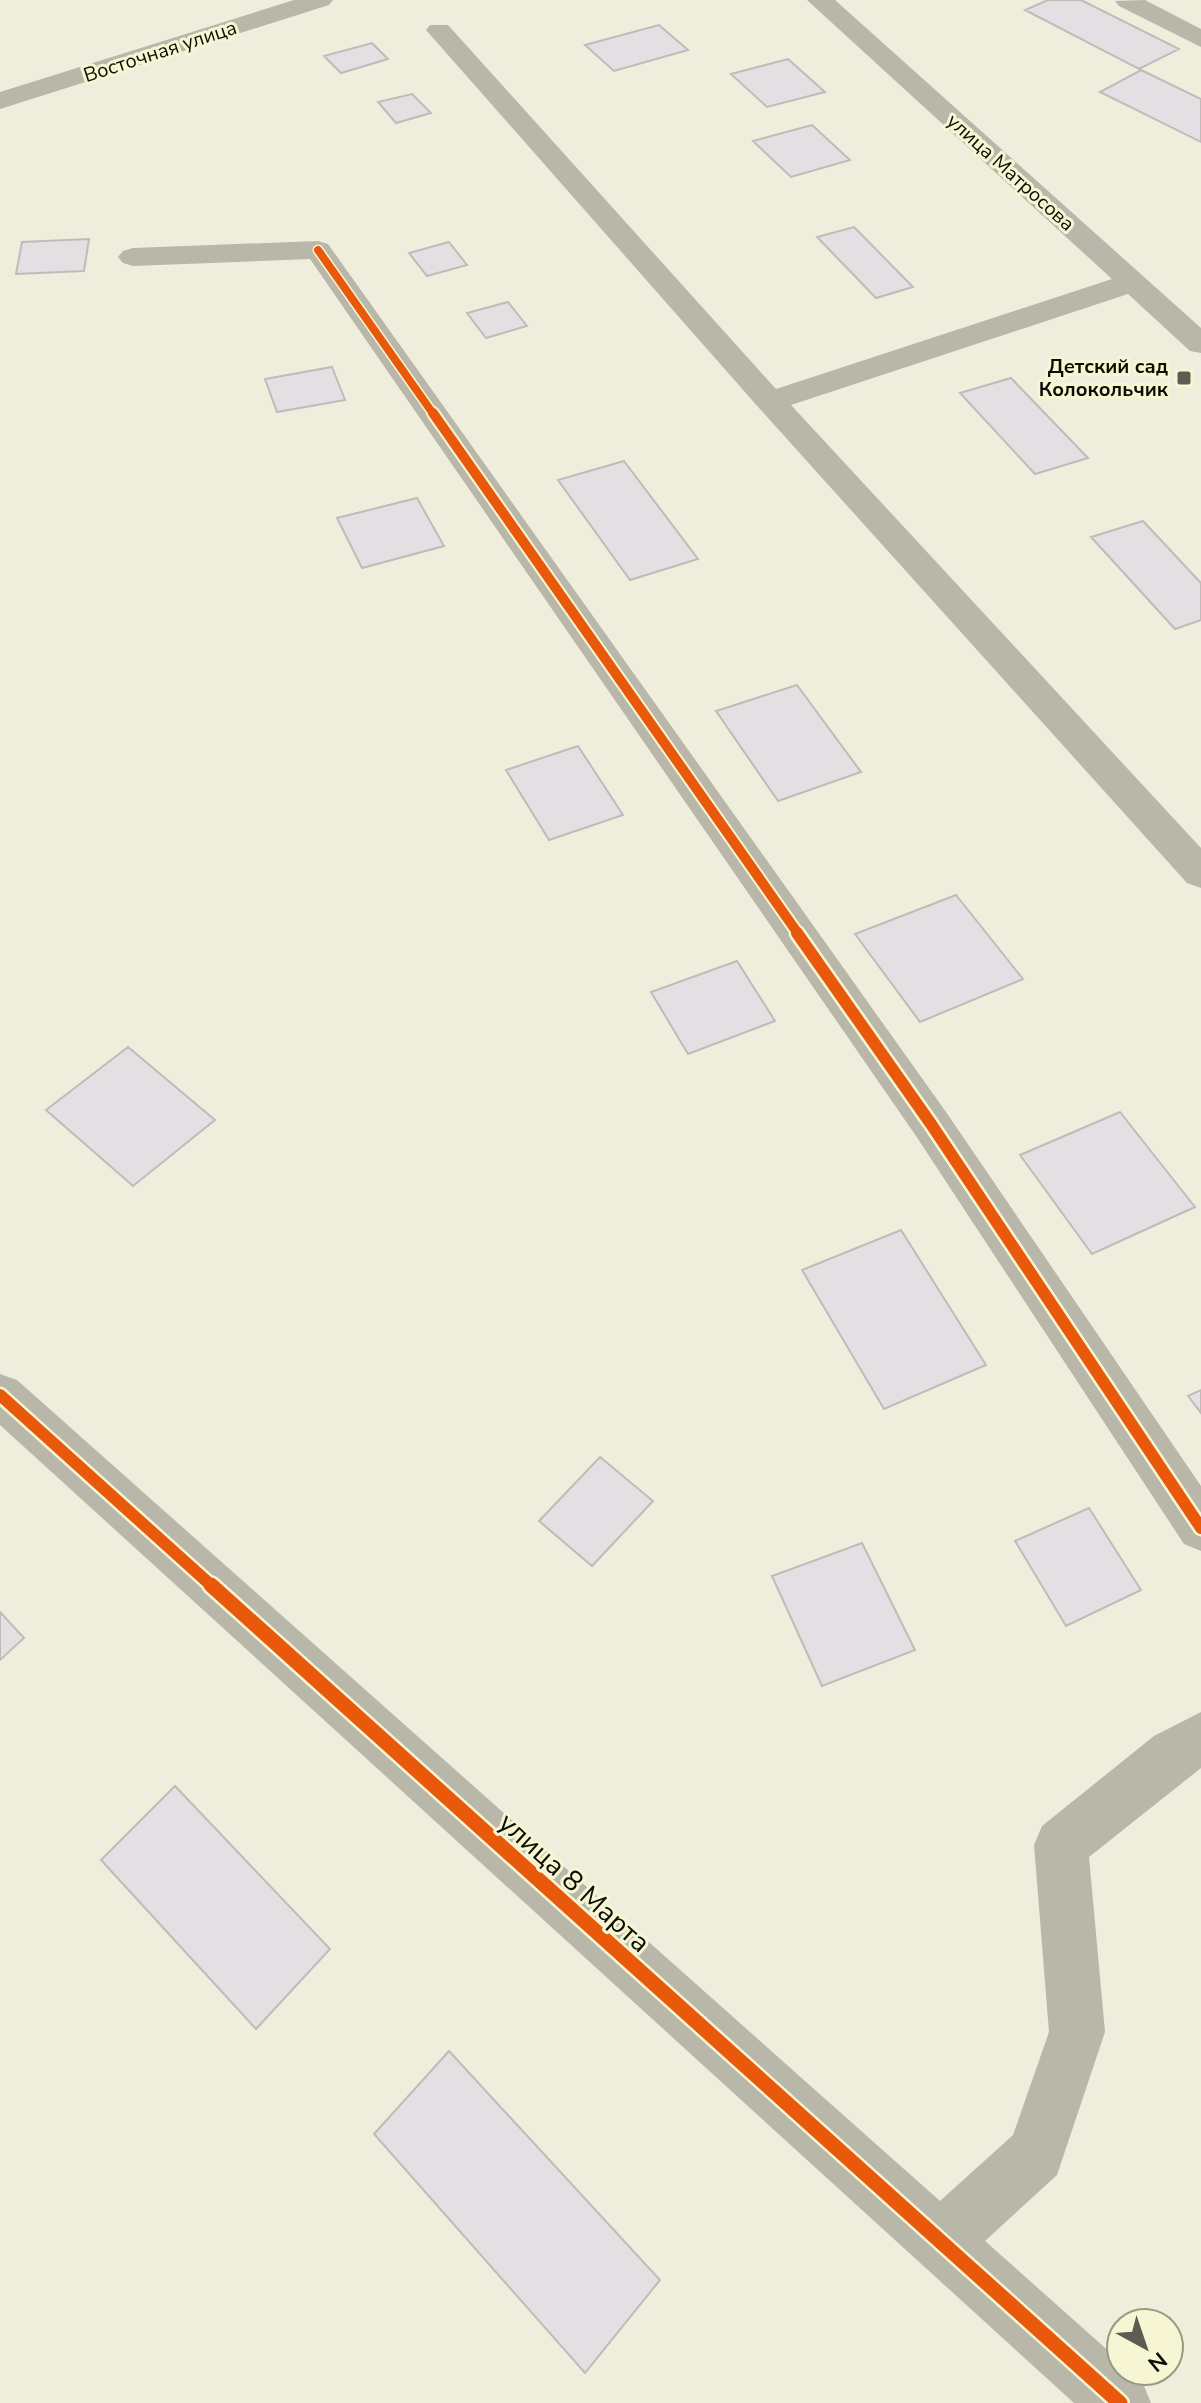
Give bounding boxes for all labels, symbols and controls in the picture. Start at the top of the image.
street label: Восточная улица [80,14,240,89]
street label: улица Матросова [941,108,1080,237]
place label: Детский сад Колокольчик [1039,353,1169,403]
marker: Детский сад Колокольчик [1175,369,1193,387]
street label: улица 8 Марта [490,1804,659,1961]
north arrow [1105,2307,1185,2387]
text: N [1141,2345,1173,2378]

